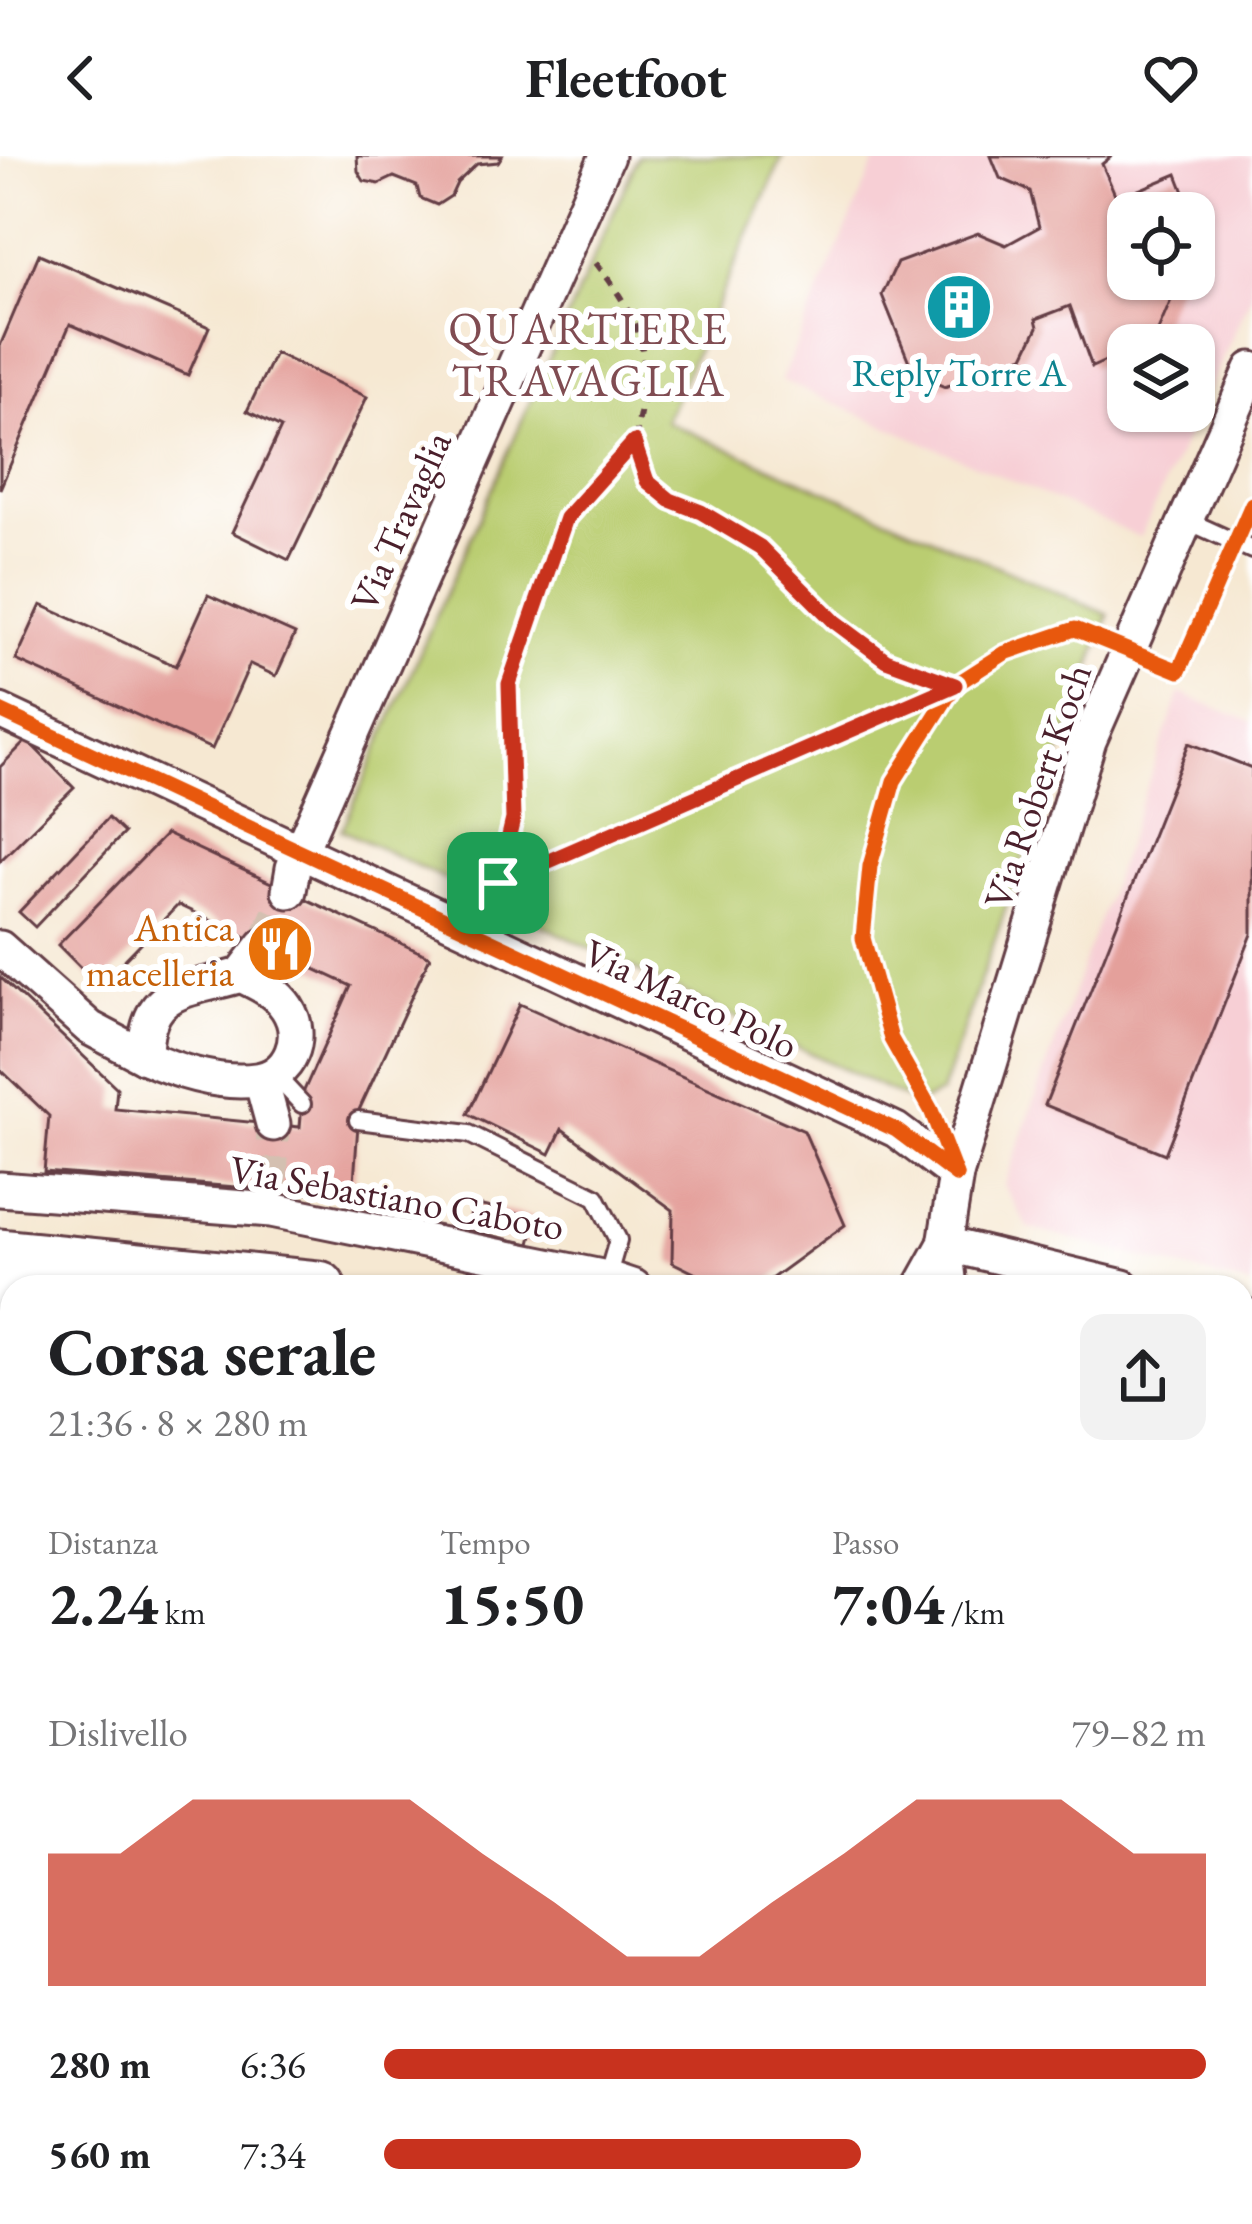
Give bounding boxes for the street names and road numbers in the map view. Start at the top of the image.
street label: Via Travaglia [338,423,463,619]
street label: Via Robert Koch [972,657,1103,915]
street label: Via Marco Polo [576,927,806,1070]
street label: Via Sebastiano Caboto [226,1143,568,1252]

